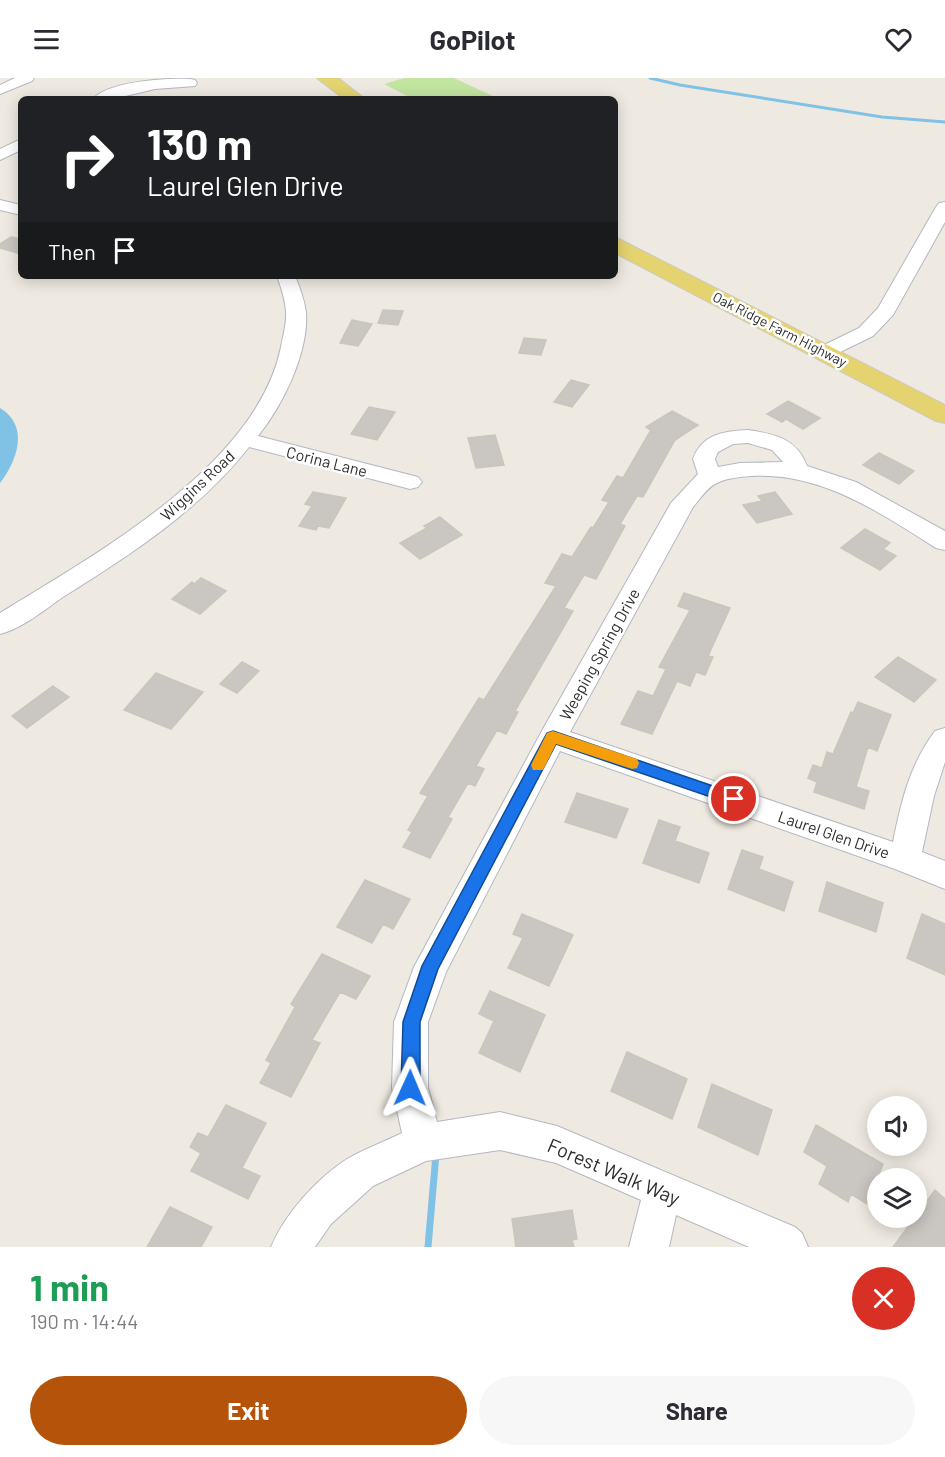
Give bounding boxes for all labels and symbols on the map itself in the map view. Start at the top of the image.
street label: Oak Ridge Farm Highway [710,288,850,370]
street label: Corina Lane [285,442,369,480]
street label: Wiggins Road [156,446,238,524]
street label: Weeping Spring Drive [555,585,643,723]
pin [708,773,759,824]
street label: Laurel Glen Drive [776,806,892,862]
position arrow [378,1056,442,1120]
street label: Forest Walk Way [544,1132,684,1210]

